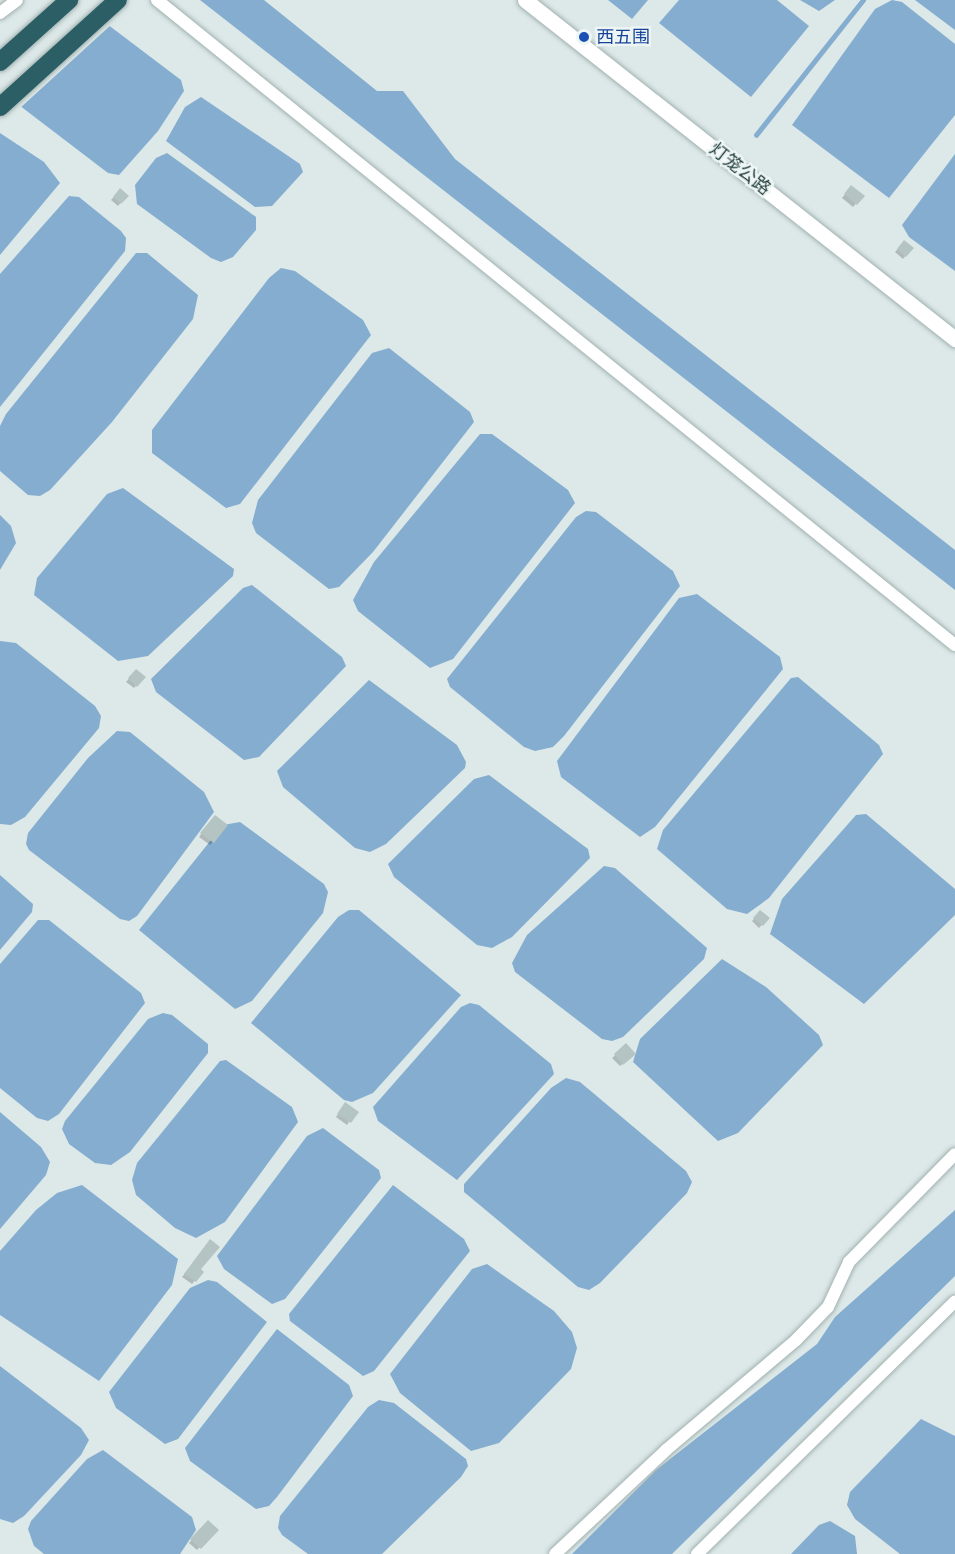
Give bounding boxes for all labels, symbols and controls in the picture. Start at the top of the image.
place label: 西五围 [596,26,650,48]
marker: 西五围 [577,30,591,44]
street label: 灯笼公路 [705,138,775,200]

